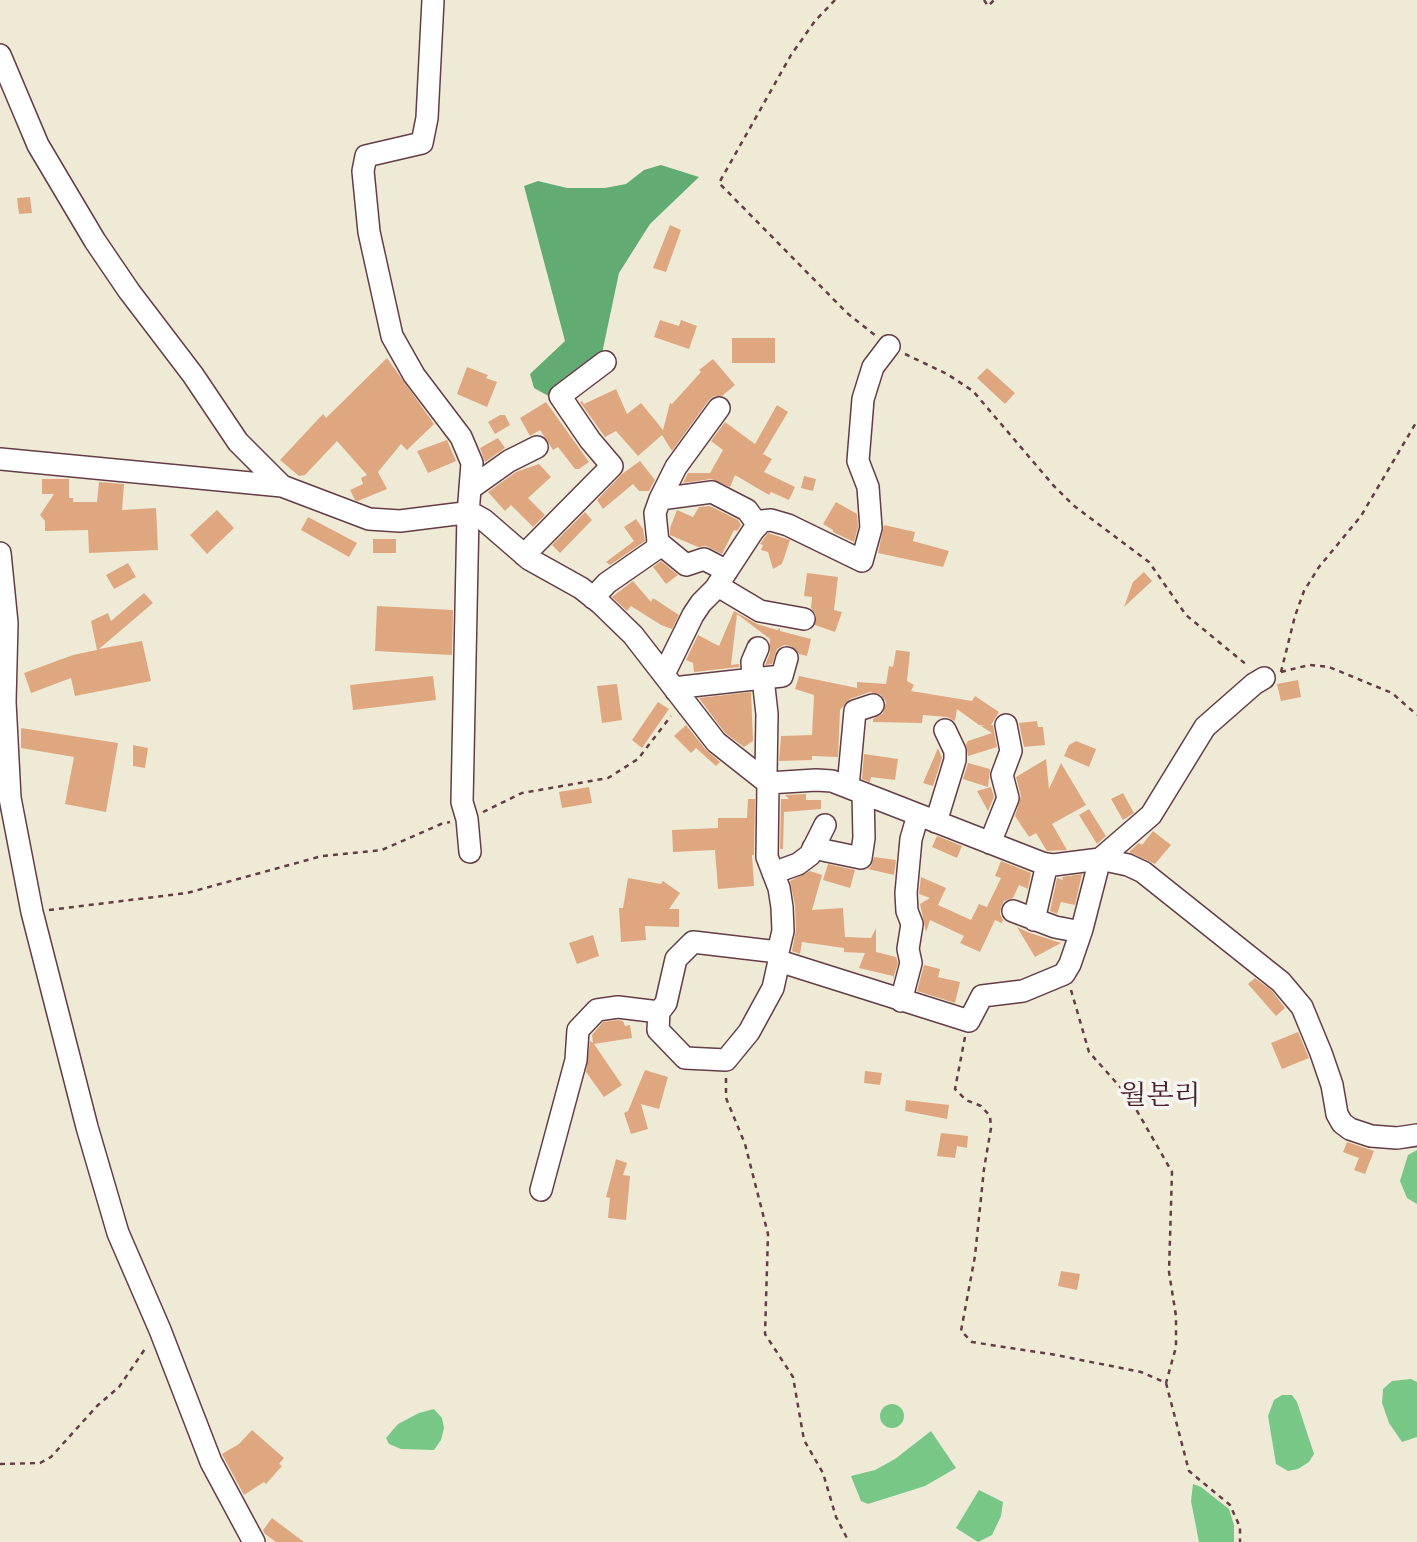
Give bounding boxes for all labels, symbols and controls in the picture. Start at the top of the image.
district label: 월본리 [1119,1079,1201,1113]

